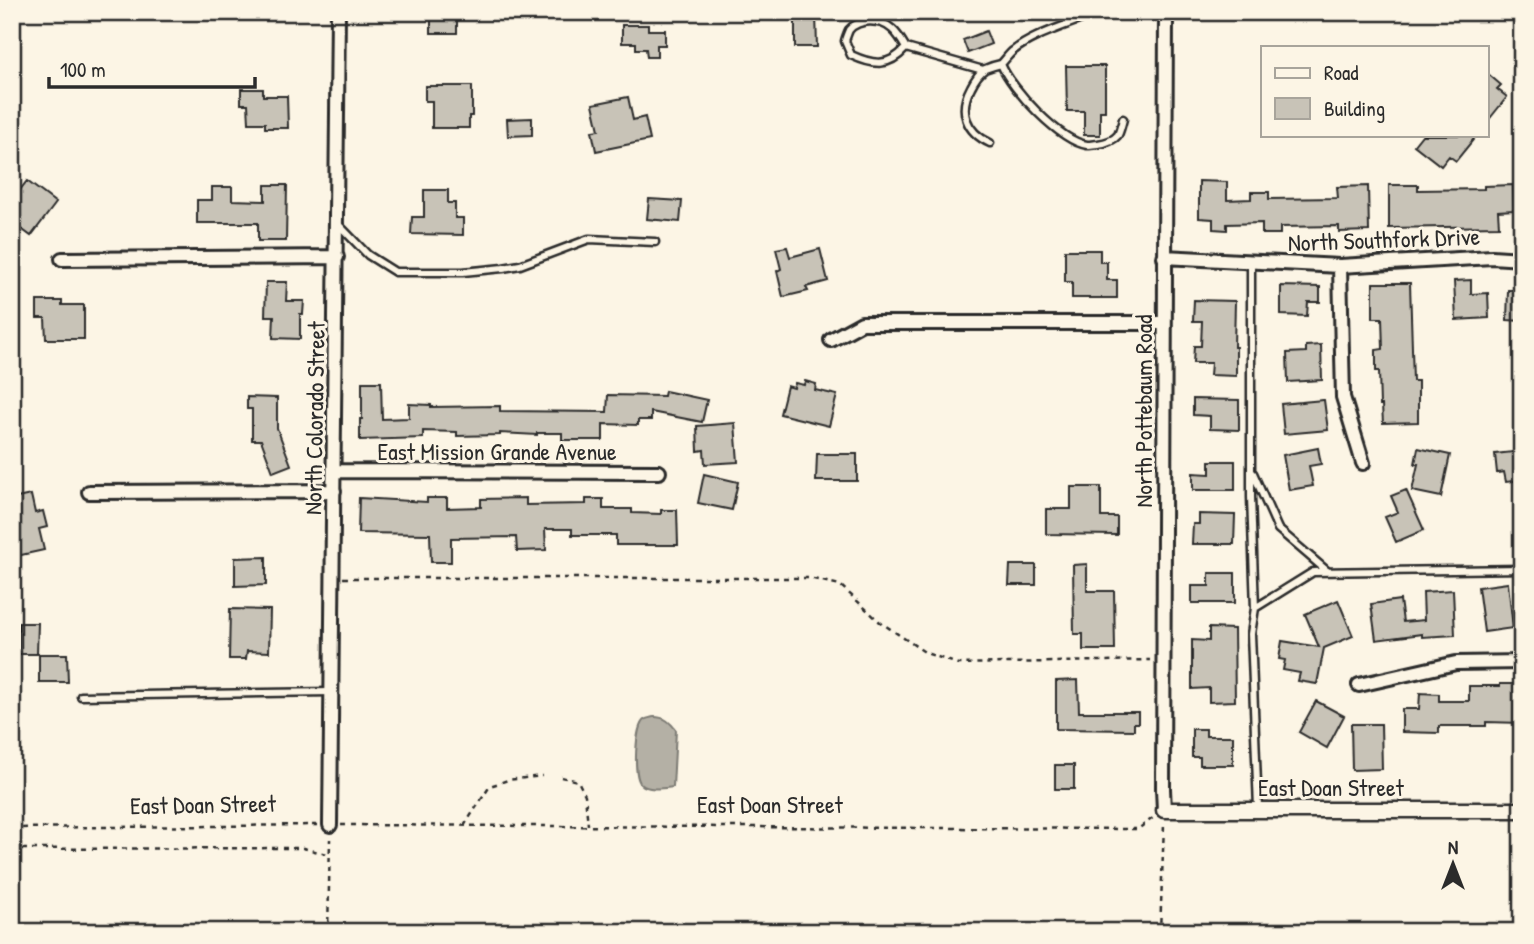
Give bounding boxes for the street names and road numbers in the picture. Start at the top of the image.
street label: North Southfork Drive [1287,220,1481,258]
street label: North Pottebaum Road [1127,315,1159,507]
street label: North Colorado Street [296,320,332,515]
street label: East Mission Grande Avenue [378,435,617,467]
street label: East Doan Street [1258,771,1405,803]
street label: East Doan Street [130,787,277,821]
street label: East Doan Street [697,788,844,820]

